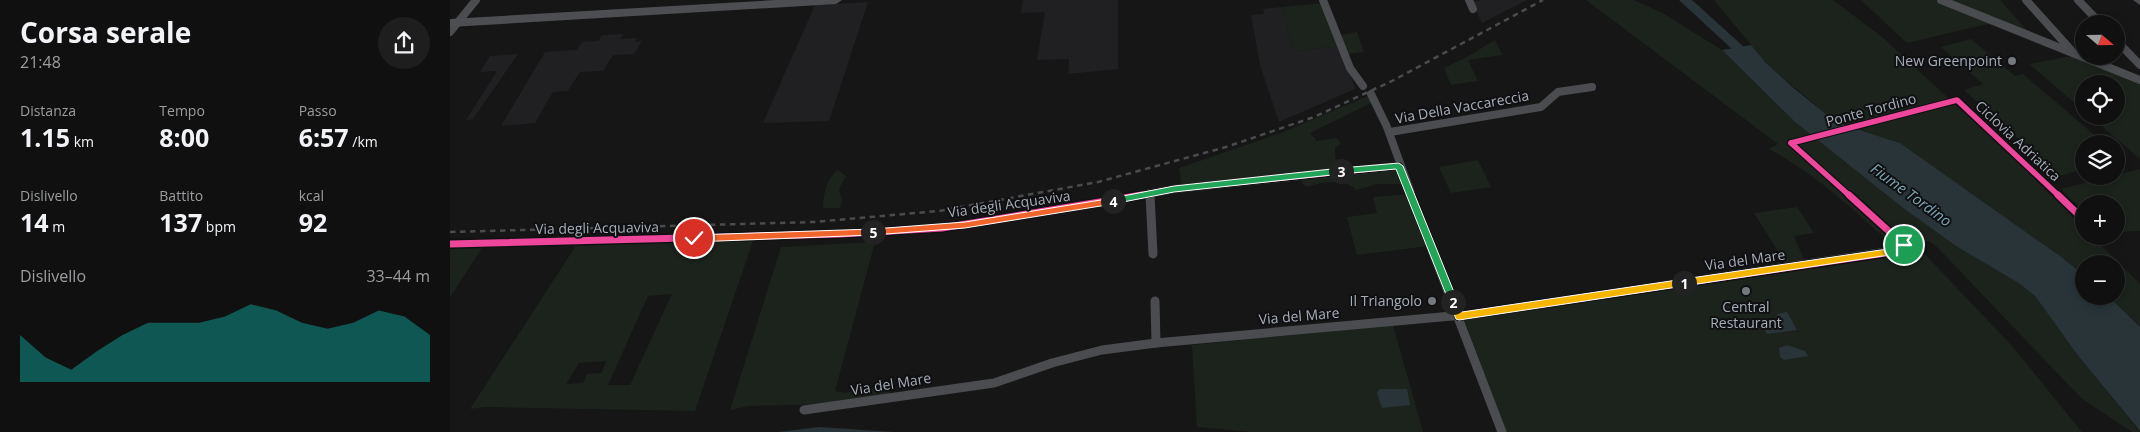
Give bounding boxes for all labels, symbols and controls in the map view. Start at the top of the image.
text: Corsa serale [20,13,191,51]
north arrow [2075,15,2125,65]
map controls [2075,15,2125,305]
button: share [378,17,430,69]
text: 21:48 [20,51,61,73]
place label: New Greenpoint [1895,51,2002,70]
marker: New Greenpoint [2006,55,2018,67]
button: locate [2075,75,2125,125]
street label: Via Della Vaccareccia [1394,85,1530,128]
street label: Ponte Tordino [1824,88,1918,131]
street label: Ciclovia Adriatica [1971,96,2065,185]
text: Distanza [20,101,76,120]
text: Tempo [159,101,205,120]
text: Passo [299,101,337,120]
text: 1.15 [20,120,70,154]
text: 8:00 [159,120,209,154]
text: 6:57 [299,120,349,154]
text: km [70,132,94,151]
text: /km [349,132,378,151]
button: layers [2075,135,2125,185]
pin: 3 [1328,158,1354,184]
water label: Fiume Tordino [1867,158,1956,230]
text: 3 [1337,162,1346,181]
street label: Via degli Acquaviva [946,185,1072,222]
text: Dislivello [20,186,78,205]
text: Battito [159,186,203,205]
text: kcal [299,186,324,205]
pin: 4 [1100,188,1126,214]
text: 4 [1109,192,1118,211]
button: + [2075,195,2125,245]
text: 14 [20,205,49,239]
text: 137 [159,205,202,239]
text: 92 [299,205,327,239]
text: m [49,217,65,236]
text: bpm [202,217,236,236]
street label: Via degli Acquaviva [535,217,659,238]
pin [673,217,715,259]
pin: 5 [860,220,886,244]
text: 5 [869,223,878,242]
icon: check [680,224,708,252]
pin [1883,224,1925,266]
icon: arrive [1890,231,1918,259]
street label: Via del Mare [1704,244,1786,275]
button: − [2075,255,2125,305]
text: Dislivello [20,265,86,287]
text: 33–44 m [366,265,430,287]
pin: 1 [1672,270,1696,296]
text: 1 [1680,274,1689,293]
marker: Central Restaurant [1740,285,1752,297]
pin: 2 [1440,290,1466,314]
place label: Il Triangolo [1350,291,1422,310]
text: 2 [1449,293,1458,312]
marker: Il Triangolo [1426,295,1438,307]
place label: Central Restaurant [1710,297,1782,332]
street label: Via del Mare [1258,303,1340,328]
street label: Via del Mare [850,368,932,399]

